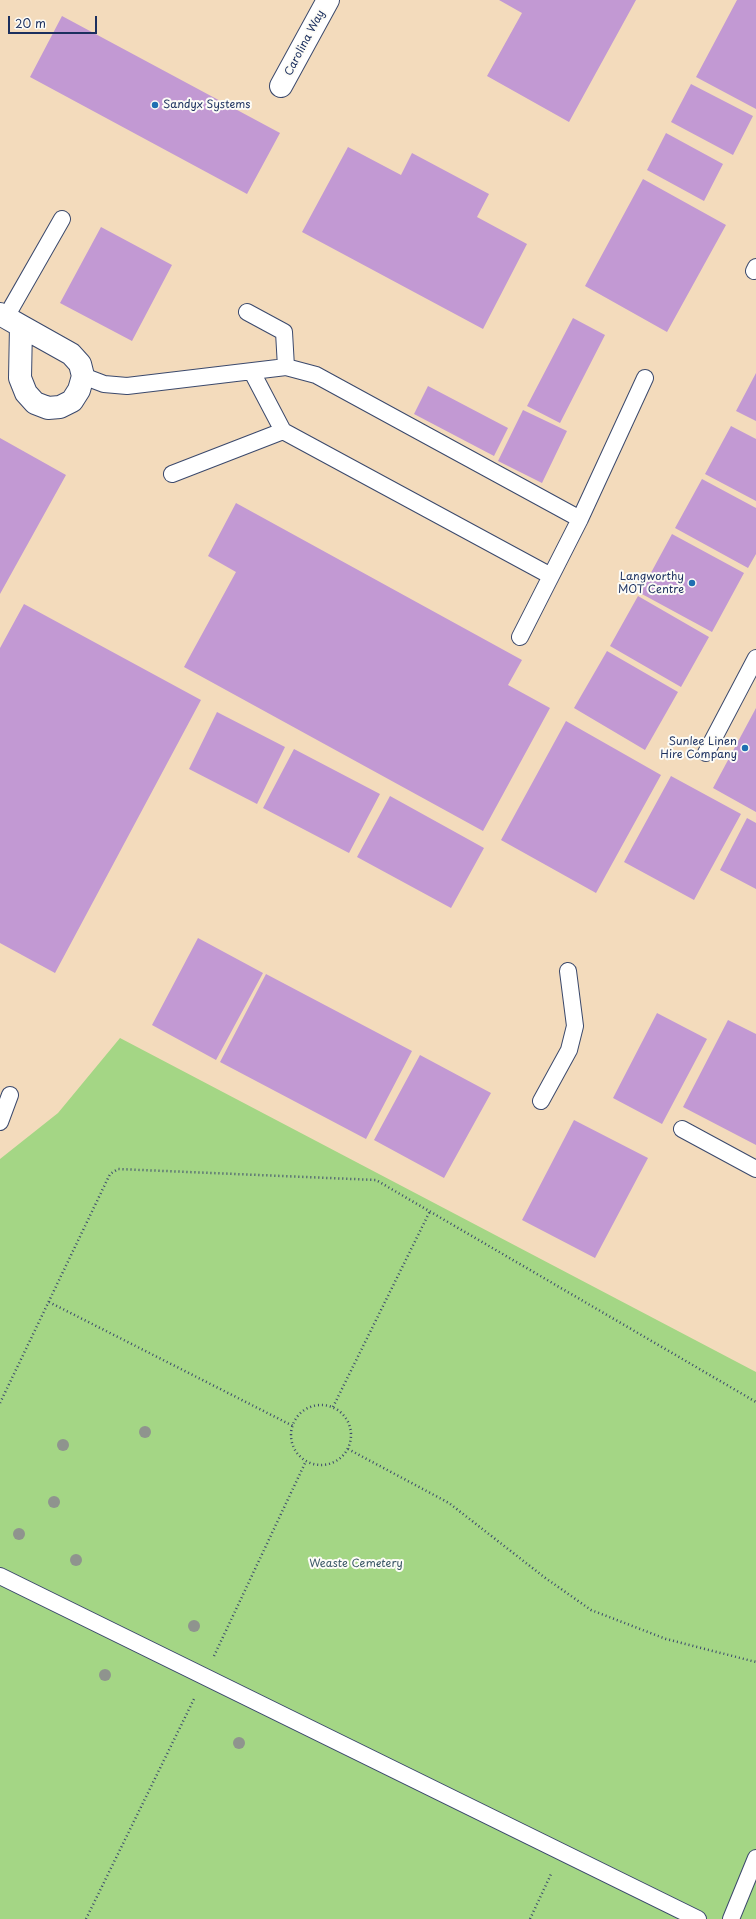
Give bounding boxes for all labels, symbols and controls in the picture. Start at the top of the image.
scale bar [10,8,99,34]
street label: Carolina Way [282,8,328,78]
text: 20 m [15,14,46,32]
place label: Sandyx Systems [163,98,251,112]
marker: Sandyx Systems [150,100,160,110]
place label: Langworthy MOT Centre [618,570,684,596]
marker: Langworthy MOT Centre [687,578,697,588]
place label: Sunlee Linen Hire Company [660,735,737,761]
marker: Sunlee Linen Hire Company [740,743,750,753]
park label: Weaste Cemetery [309,1557,403,1571]

